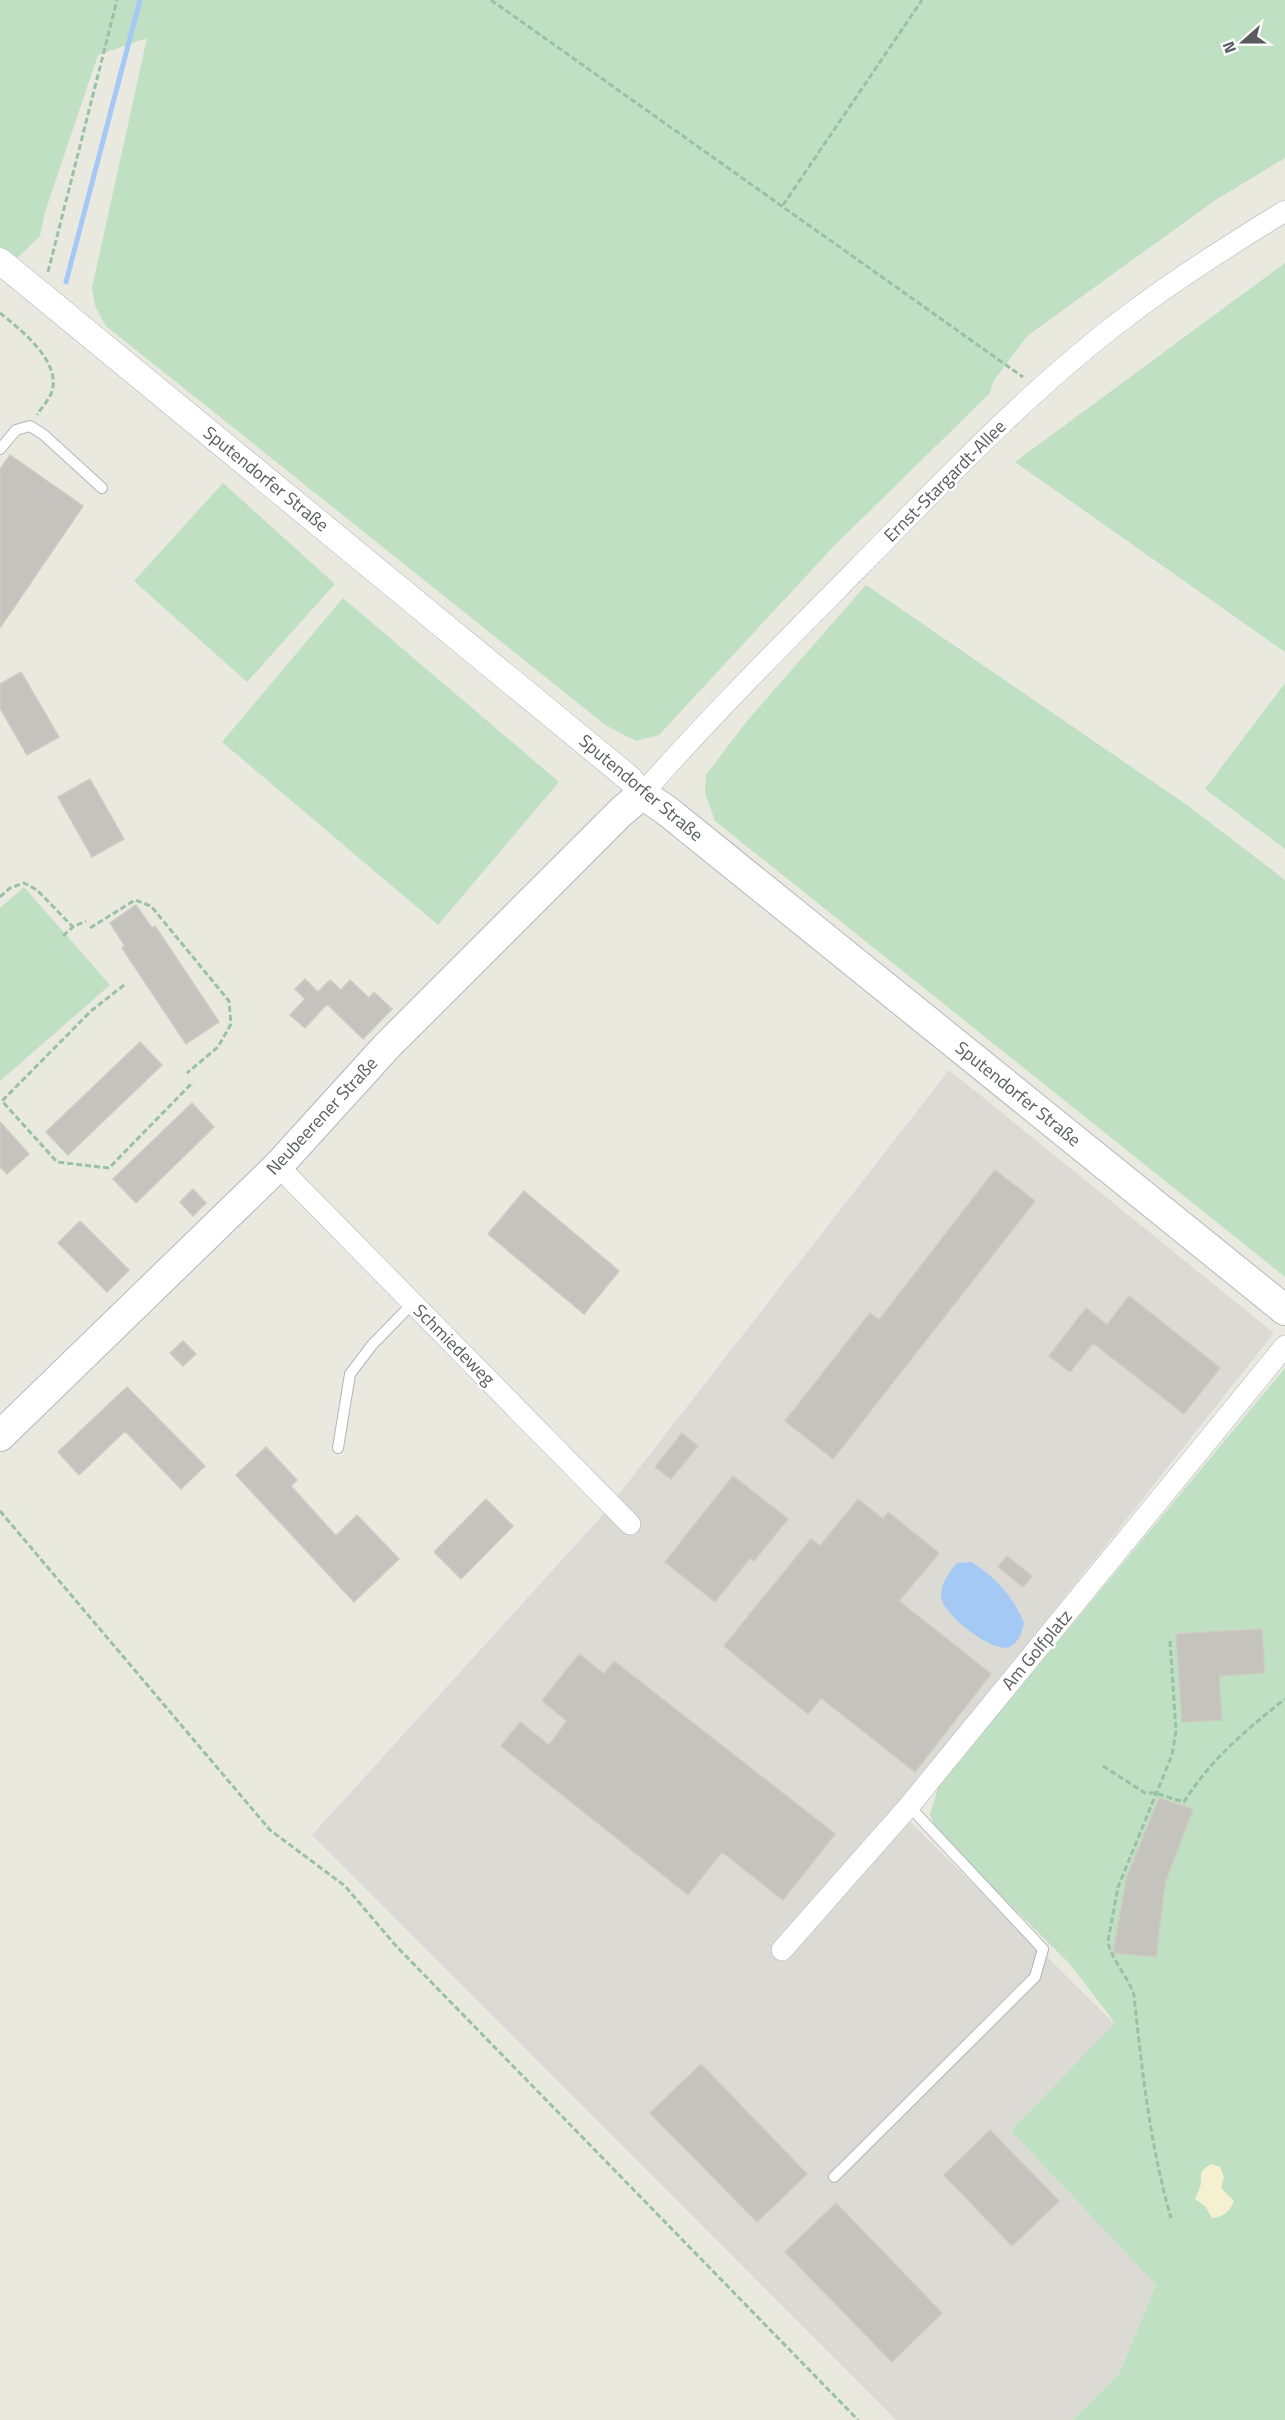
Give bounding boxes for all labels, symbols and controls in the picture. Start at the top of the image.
north arrow [1213,12,1273,72]
text: N [1216,38,1242,57]
street label: Ernst-Stargardt-Allee [877,413,1012,548]
street label: Sputendorfer Straße [198,419,335,538]
street label: Sputendorfer Straße [573,728,709,848]
street label: Sputendorfer Straße [950,1034,1087,1153]
street label: Neubeerener Straße [260,1050,384,1181]
street label: Schmiedeweg [407,1298,501,1392]
street label: Am Golfplatz [995,1604,1078,1696]

